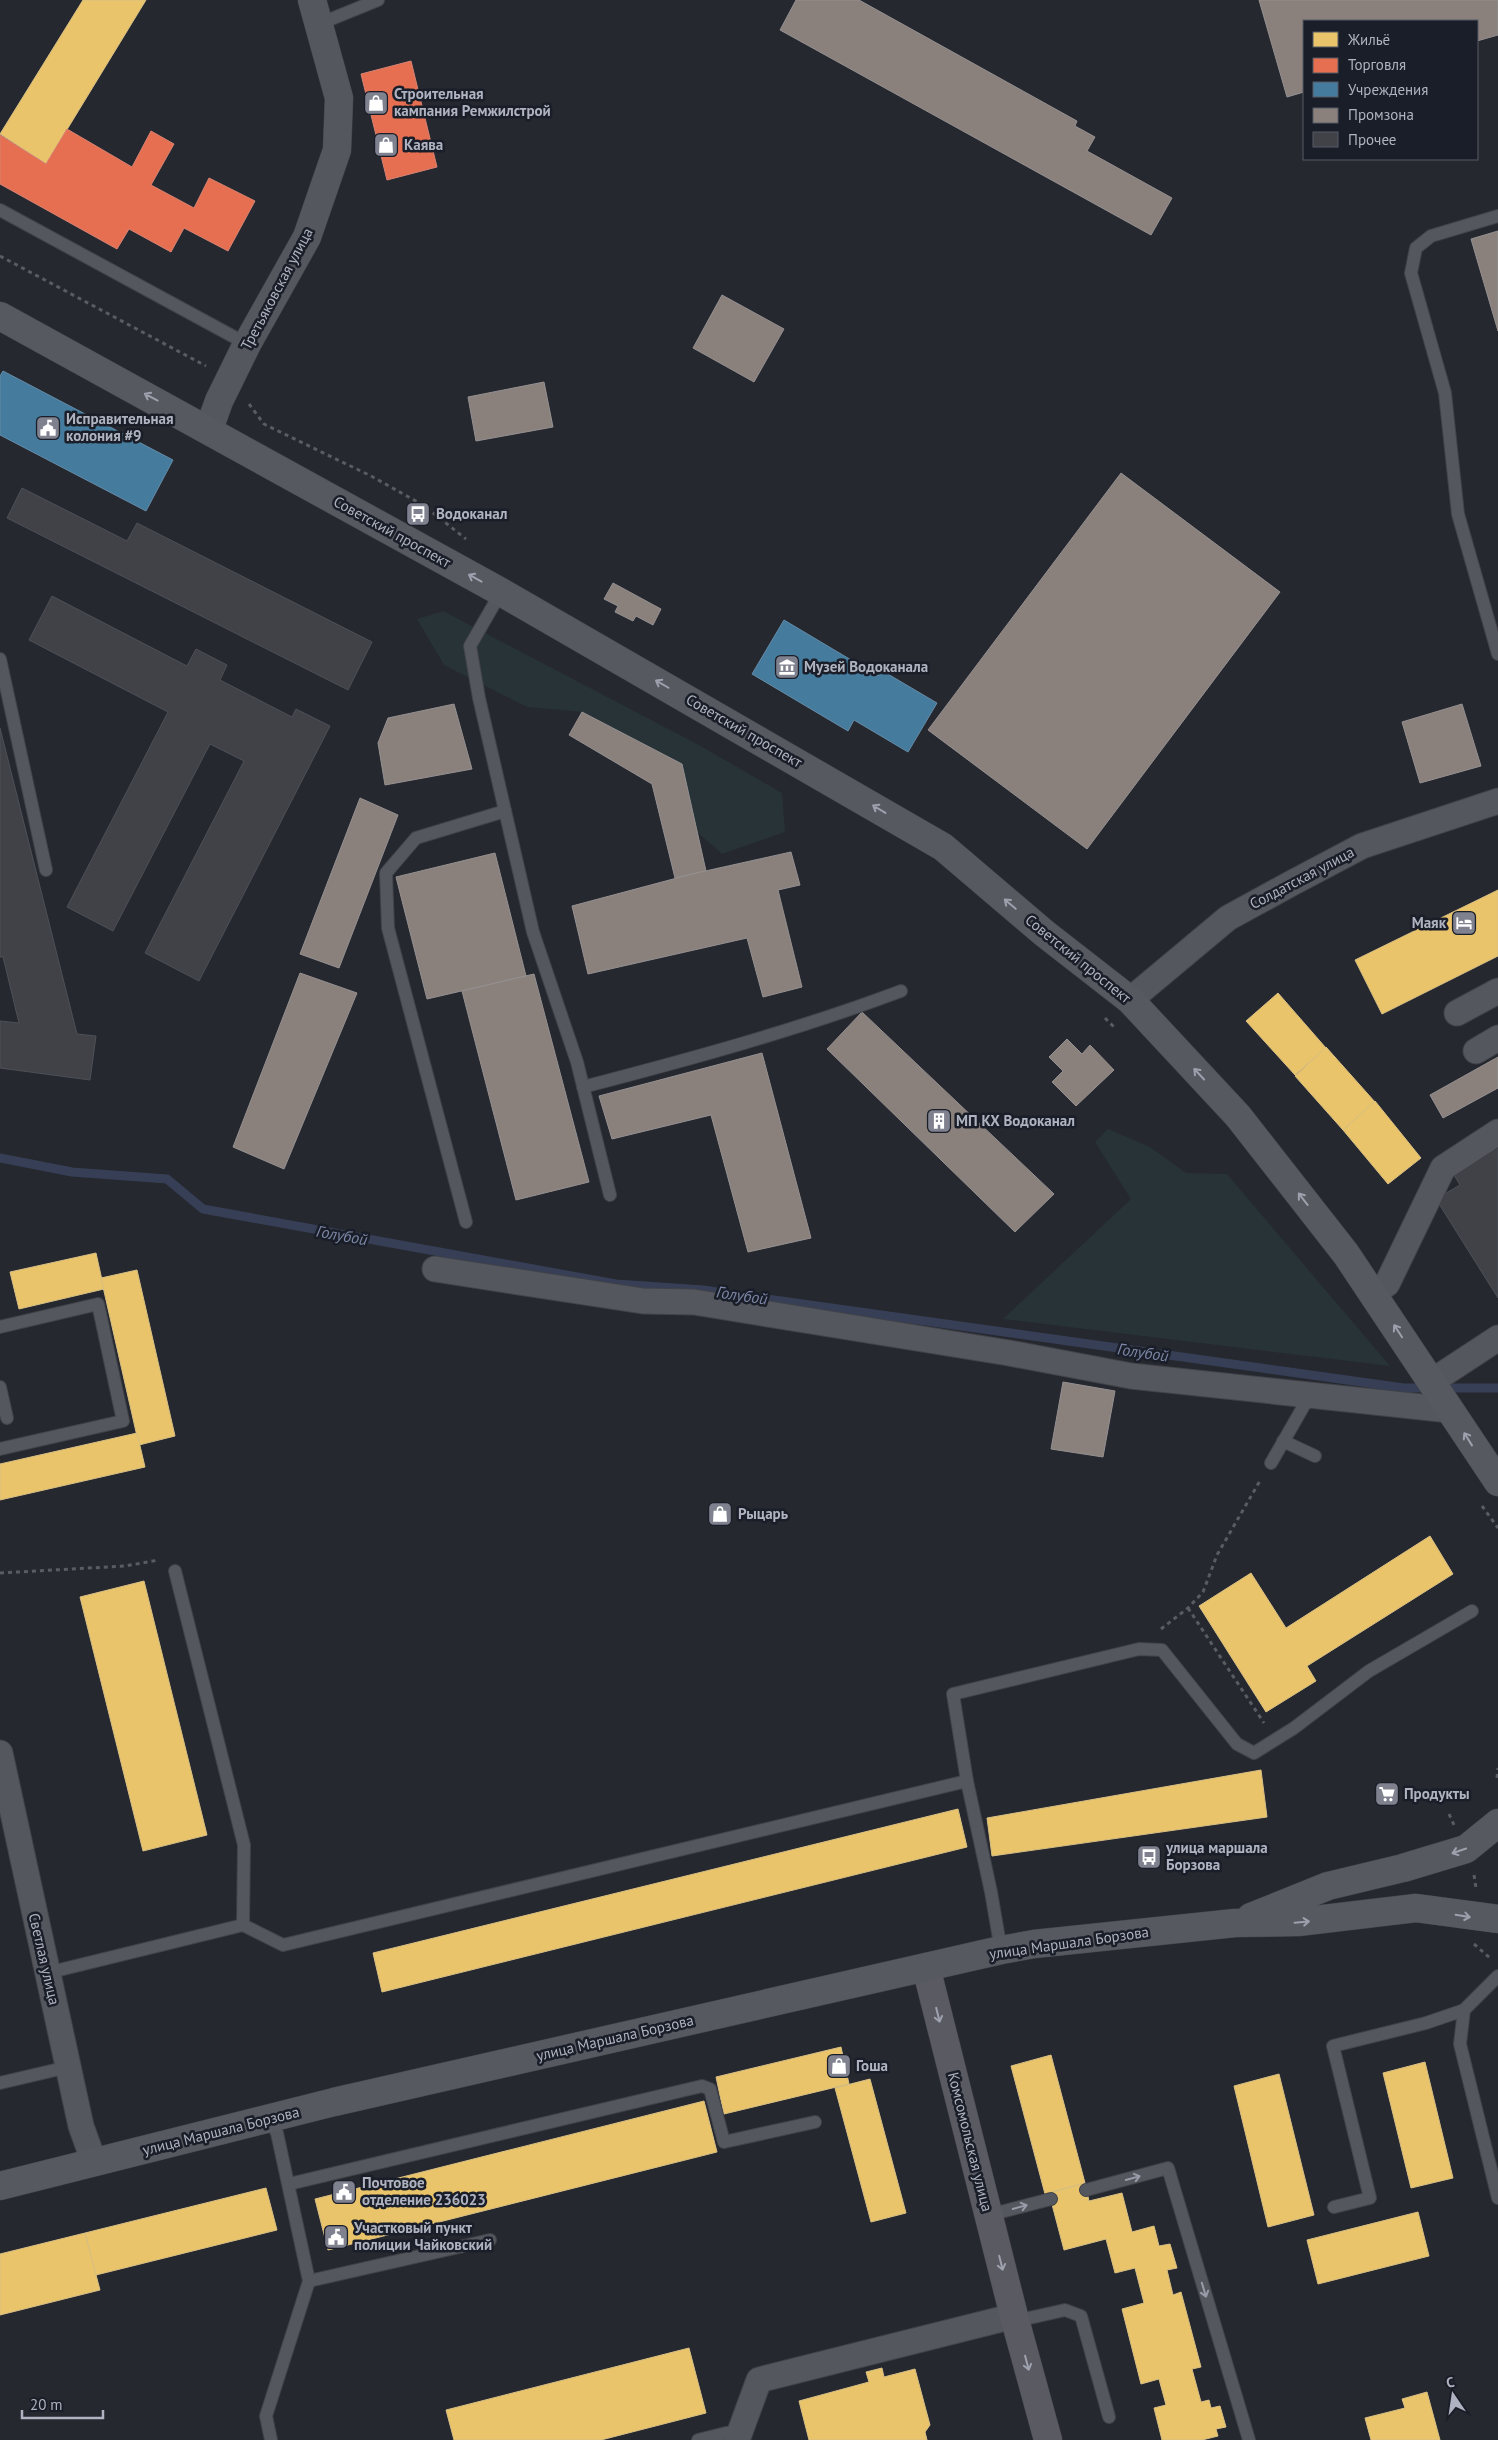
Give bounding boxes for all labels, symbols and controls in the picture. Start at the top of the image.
legend [1303,20,1478,160]
text: Жильё [1347,30,1390,49]
text: Торговля [1348,55,1406,74]
text: Учреждения [1348,80,1428,99]
place label: Строительная кампания Ремжилстрой [394,84,551,120]
shop icon: Строительная кампания Ремжилстрой [363,90,389,116]
text: Промзона [1348,105,1414,124]
text: Прочее [1348,130,1396,149]
shop icon: Каява [373,132,399,158]
place label: Каява [404,135,443,154]
street label: Третьяковская улица [236,224,317,353]
one-way arrow [144,392,159,402]
place label: Исправительная колония #9 [66,409,173,445]
public building icon: Исправительная колония #9 [35,415,61,441]
street label: Советский проспект [330,492,454,572]
bus stop icon: Водоканал [405,501,431,527]
place label: Водоканал [436,504,508,523]
one-way arrow [468,573,483,583]
museum icon: Музей Водоканала [774,654,800,680]
place label: Музей Водоканала [804,657,928,676]
one-way arrow [656,679,670,689]
street label: Советский проспект [683,690,806,772]
one-way arrow [872,804,886,814]
street label: Солдатская улица [1246,842,1357,913]
one-way arrow [1004,898,1017,909]
street label: Советский проспект [1021,910,1135,1007]
hotel icon: Маяк [1451,910,1477,936]
place label: Маяк [1412,913,1447,932]
one-way arrow [1193,1068,1205,1081]
building icon: МП КХ Водоканал [926,1108,952,1134]
place label: МП КХ Водоканал [956,1111,1075,1130]
one-way arrow [1298,1193,1309,1206]
water label: Голубой [315,1221,369,1249]
water label: Голубой [715,1282,769,1308]
one-way arrow [1393,1324,1403,1338]
water label: Голубой [1116,1339,1170,1365]
one-way arrow [1463,1433,1473,1447]
shop icon: Рыцарь [707,1501,733,1527]
place label: Рыцарь [738,1504,789,1523]
supermarket icon: Продукты [1374,1781,1400,1807]
place label: Продукты [1404,1784,1470,1803]
place label: улица маршала Борзова [1165,1838,1268,1874]
bus stop icon: улица маршала Борзова [1136,1844,1162,1870]
one-way arrow [1452,1847,1467,1856]
street label: Светлая улица [25,1911,64,2007]
one-way arrow [1455,1911,1471,1921]
one-way arrow [1293,1917,1309,1926]
street label: улица Маршала Борзова [988,1922,1150,1963]
one-way arrow [933,2006,943,2022]
street label: улица Маршала Борзова [534,2010,695,2065]
shop icon: Гоша [826,2053,852,2079]
place label: Гоша [856,2056,888,2075]
street label: Комсомольская улица [944,2070,997,2214]
street label: улица Маршала Борзова [140,2102,301,2159]
one-way arrow [1125,2172,1141,2182]
place label: Почтовое отделение 236023 [362,2173,486,2209]
public building icon: Почтовое отделение 236023 [331,2179,357,2205]
one-way arrow [1011,2202,1027,2211]
place label: Участковый пункт полиции Чайковский [353,2218,492,2254]
public building icon: Участковый пункт полиции Чайковский [323,2224,349,2250]
one-way arrow [997,2254,1006,2270]
one-way arrow [1200,2281,1210,2297]
one-way arrow [1023,2355,1033,2371]
north arrow [1428,2370,1478,2420]
text: С [1444,2373,1456,2392]
scale bar [22,2388,104,2420]
text: 20 m [30,2395,63,2414]

